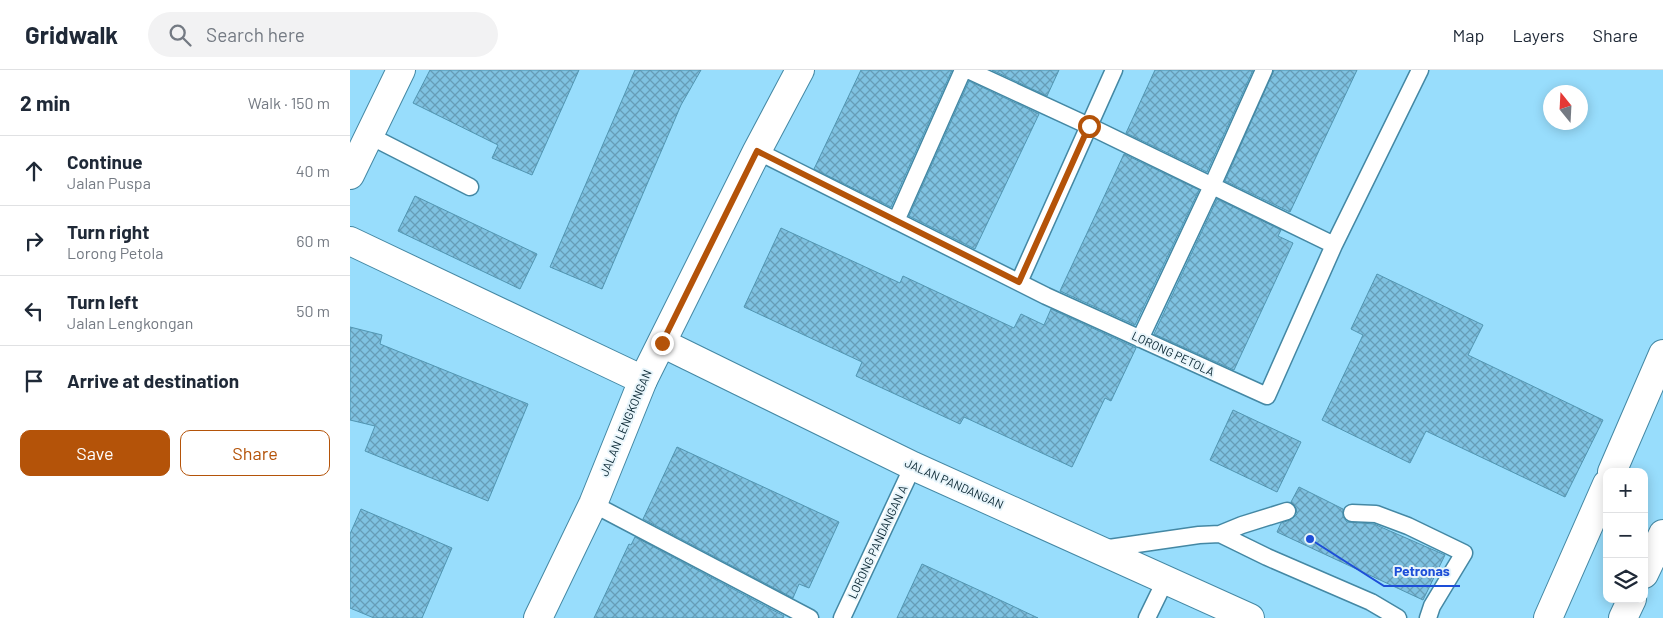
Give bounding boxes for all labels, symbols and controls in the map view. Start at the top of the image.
search box [148,12,498,57]
text: Gridwalk [25,20,118,49]
icon: search [166,21,194,49]
text: Search here [206,23,305,46]
text: Map [1452,24,1484,46]
text: Layers [1512,24,1565,46]
text: Share [1593,24,1638,46]
north arrow [1543,85,1588,130]
text: 2 min [20,90,70,115]
text: Walk · 150 m [248,93,330,112]
route start [1078,115,1101,138]
text: Continue [67,150,143,173]
icon: ahead [20,157,48,185]
text: 40 m [296,161,330,180]
text: Jalan Puspa [67,173,151,192]
text: Turn right [67,220,149,243]
icon: right [20,227,48,255]
text: 60 m [296,231,330,250]
text: Lorong Petola [67,243,163,262]
text: Turn left [67,290,138,313]
icon: left [20,297,48,325]
text: 50 m [296,301,330,320]
text: Jalan Lengkongan [67,313,193,332]
street label: LORONG PETOLA [1130,328,1217,378]
route end [651,332,674,355]
icon: arrive [20,367,48,395]
street label: JALAN LENGKONGAN [596,367,654,478]
text: Arrive at destination [67,369,239,392]
button: Save [20,430,170,476]
button: Share [180,430,330,476]
street label: JALAN PANDANGAN [903,455,1006,511]
map controls [1603,468,1648,603]
button: + [1603,468,1648,513]
street label: LORONG PANDANGAN A [845,482,910,601]
button: − [1603,513,1648,558]
callout: Petronas [1384,557,1460,586]
button: layers [1603,558,1648,603]
text: Petronas [1394,562,1450,579]

